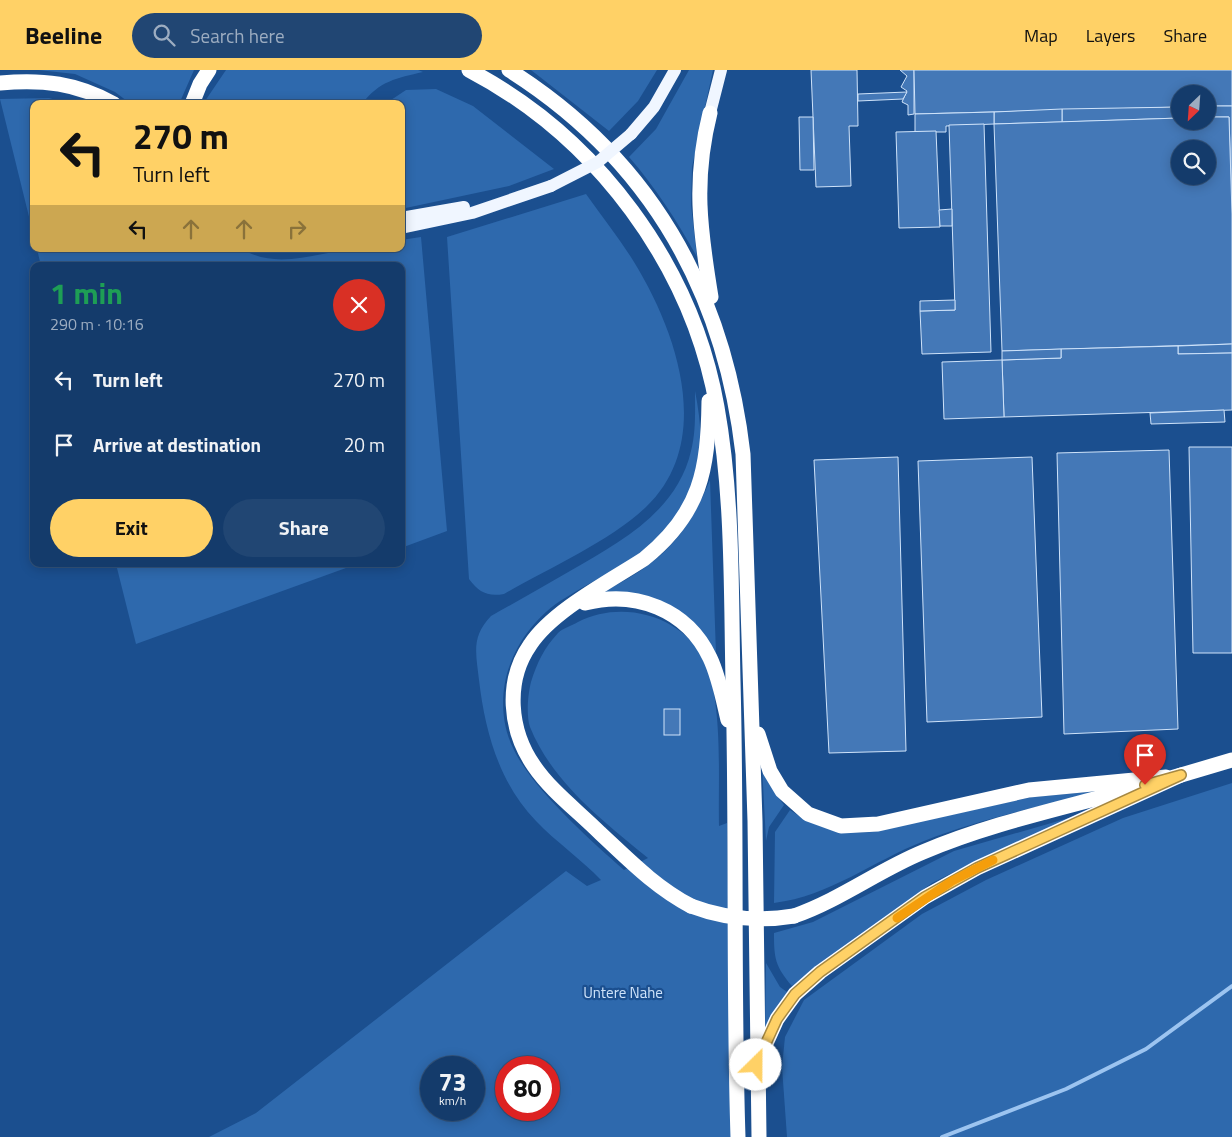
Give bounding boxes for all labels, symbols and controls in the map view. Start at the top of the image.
search box [132,13,482,58]
text: Beeline [25,17,102,53]
icon: search [150,21,178,49]
text: Search here [190,21,285,50]
text: Map [1024,22,1058,49]
text: Layers [1086,22,1135,49]
text: Share [1163,22,1207,49]
north arrow [1171,85,1216,130]
map controls [1171,85,1216,185]
text: 270 m [133,109,229,163]
icon: left [50,120,115,185]
button: search [1171,140,1216,185]
text: Turn left [133,157,210,191]
icon: left [124,215,152,243]
icon: ahead [177,215,205,243]
icon: ahead [230,215,258,243]
icon: right [283,215,311,243]
text: 1 min [50,270,123,316]
button: close [333,279,385,331]
text: 290 m · 10:16 [50,312,144,336]
text: Turn left [93,365,163,394]
text: 270 m [333,365,385,394]
icon: left [50,366,78,394]
text: Arrive at destination [93,430,261,459]
text: 20 m [344,430,385,459]
icon: arrive [50,431,78,459]
button: Exit [50,499,213,557]
button: Share [223,499,385,557]
pin [1124,734,1166,785]
icon: arrive [1131,741,1159,769]
park label: Untere Nahe [583,981,663,1004]
position arrow [729,1038,781,1090]
speed limit sign: 80 [495,1056,560,1121]
text: 73 [438,1063,467,1101]
text: km/h [439,1091,466,1110]

